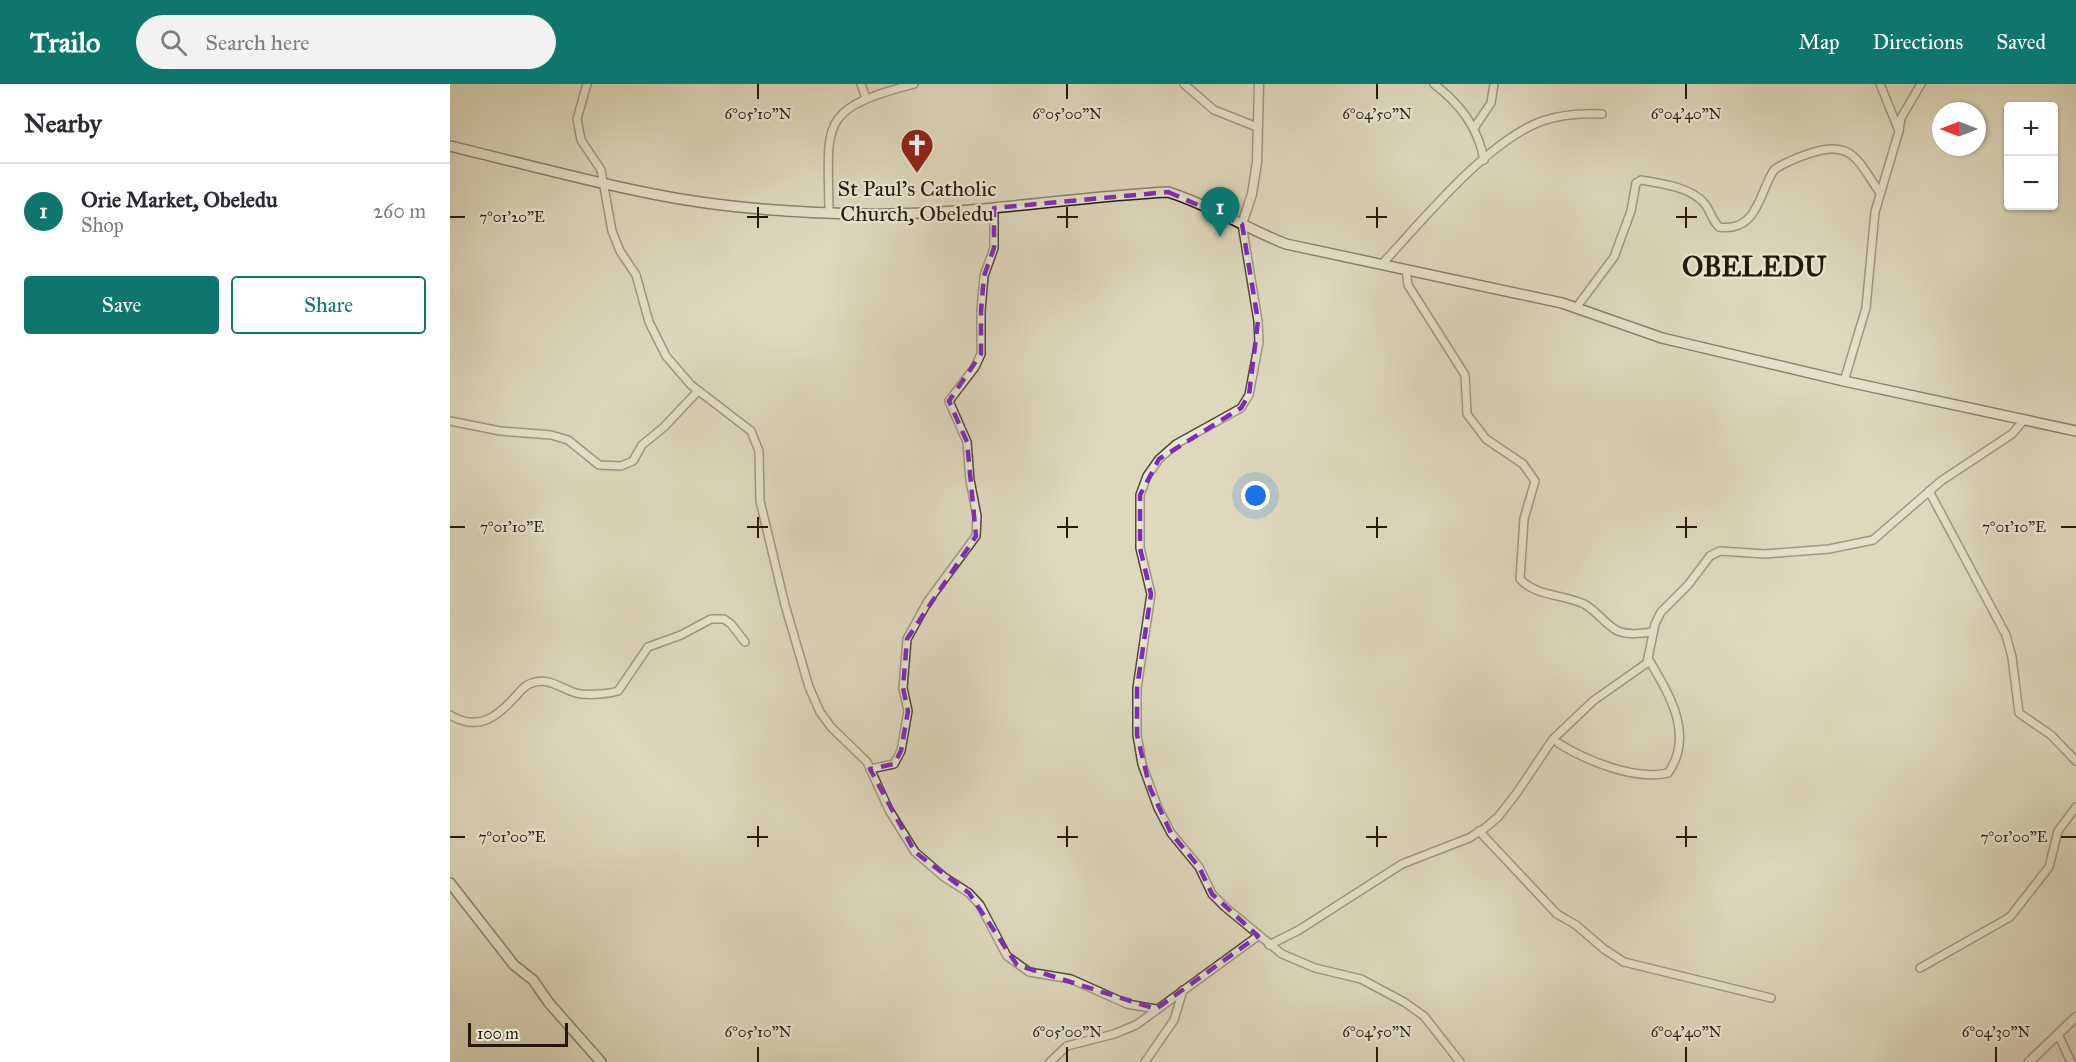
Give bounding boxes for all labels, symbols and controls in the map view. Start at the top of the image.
search box [136,15,556,69]
text: Trailo [30,25,100,60]
icon: search [157,26,190,59]
text: Search here [205,29,309,56]
text: Map [1799,29,1840,55]
text: Directions [1873,29,1963,55]
text: Saved [1996,29,2046,55]
north arrow [1932,102,1986,156]
map controls [2004,102,2058,210]
button: + [2004,102,2058,156]
text: 6°05'10"N [725,105,792,123]
text: 6°05'00"N [1032,105,1102,123]
text: 6°04'50"N [1342,105,1412,123]
text: 6°04'40"N [1651,105,1722,123]
text: Nearby [24,107,102,139]
church icon: St Paul's Catholic Church, Obeledu [899,127,935,174]
button: − [2004,156,2058,210]
place label: St Paul's Catholic Church, Obeledu [838,175,996,227]
text: Orie Market, Obeledu [81,186,278,213]
pin: 1 [1200,188,1240,237]
text: 1 [40,199,47,223]
text: 260 m [373,199,426,223]
text: 7°01'20"E [479,208,545,226]
text: Shop [81,213,124,237]
district label: OBELEDU [1682,249,1827,284]
button: Save [24,276,219,334]
button: Share [231,276,426,334]
your location [1241,481,1270,510]
text: 7°01'10"E [480,518,544,536]
text: 7°01'10"E [1982,518,2046,536]
text: 7°01'00"E [479,828,546,846]
text: 7°01'00"E [1981,828,2048,846]
scale bar [468,1020,568,1048]
text: 6°05'10"N [725,1023,792,1041]
text: 6°05'00"N [1032,1023,1102,1041]
text: 6°04'50"N [1342,1023,1412,1041]
text: 6°04'40"N [1651,1023,1722,1041]
text: 6°04'30"N [1962,1023,2030,1041]
text: 100 m [477,1024,519,1043]

